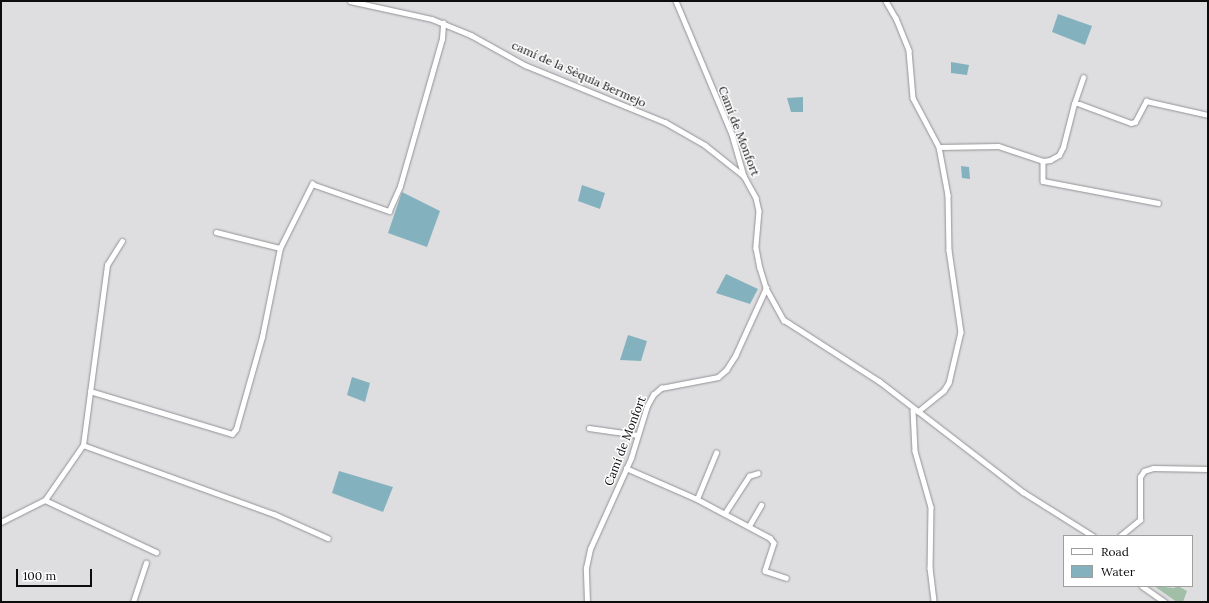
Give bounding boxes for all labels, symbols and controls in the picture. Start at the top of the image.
street label: camí de la Sèquia Bermejo [509,38,649,110]
street label: Camí de Monfort [715,84,763,178]
street label: Camí de Monfort [601,394,649,488]
legend [1063,535,1193,587]
text: Road [1101,544,1129,559]
scale bar [18,561,94,587]
text: Water [1101,564,1135,579]
text: 100 m [23,568,56,583]

